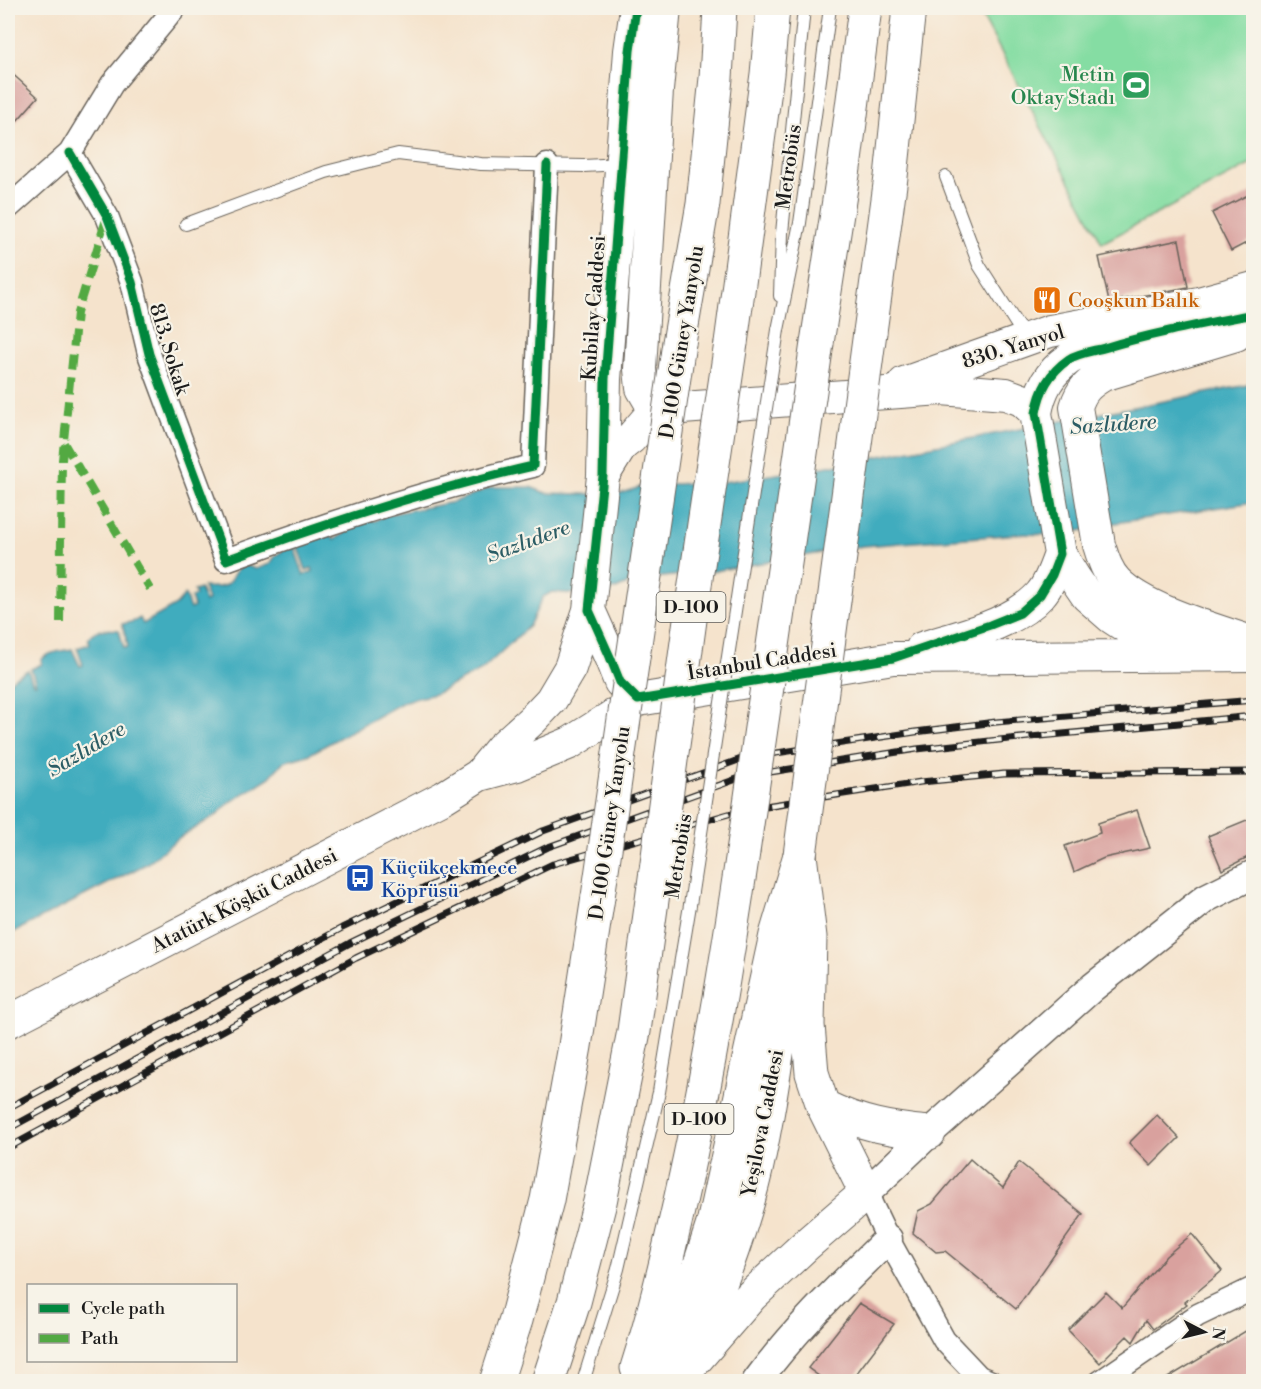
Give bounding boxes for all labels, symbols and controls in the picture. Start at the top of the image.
place label: Metin Oktay Stadı [1011,63,1115,111]
sports icon: Metin Oktay Stadı [1120,69,1152,101]
street label: Metrobüs [771,123,808,212]
street label: Kubilay Caddesi [577,234,612,382]
street label: D-100 Güney Yanyolu [655,243,710,441]
restaurant icon: Cooşkun Balık [1031,284,1063,316]
place label: Cooşkun Balık [1068,289,1200,314]
street label: 813. Sokak [143,301,195,400]
street label: 830. Yanyol [959,320,1068,375]
water label: Sazlıdere [1069,409,1157,441]
water label: Sazlıdere [483,515,574,569]
road number: D-100 [656,592,726,622]
street label: İstanbul Caddesi [686,637,839,687]
water label: Sazlıdere [43,716,131,783]
street label: D-100 Güney Yanyolu [584,724,637,922]
street label: Metrobüs [660,812,699,901]
street label: Atatürk Köşkü Caddesi [146,843,342,960]
place label: Küçükçekmece Köprüsü [381,856,517,904]
bus stop icon: Küçükçekmece Köprüsü [344,862,376,894]
street label: Yeşilova Caddesi [737,1047,790,1200]
road number: D-100 [664,1104,734,1134]
legend [27,1284,237,1362]
text: Cycle path [81,1297,165,1320]
north arrow [1174,1302,1234,1362]
text: N [1207,1326,1229,1342]
text: Path [81,1327,119,1350]

